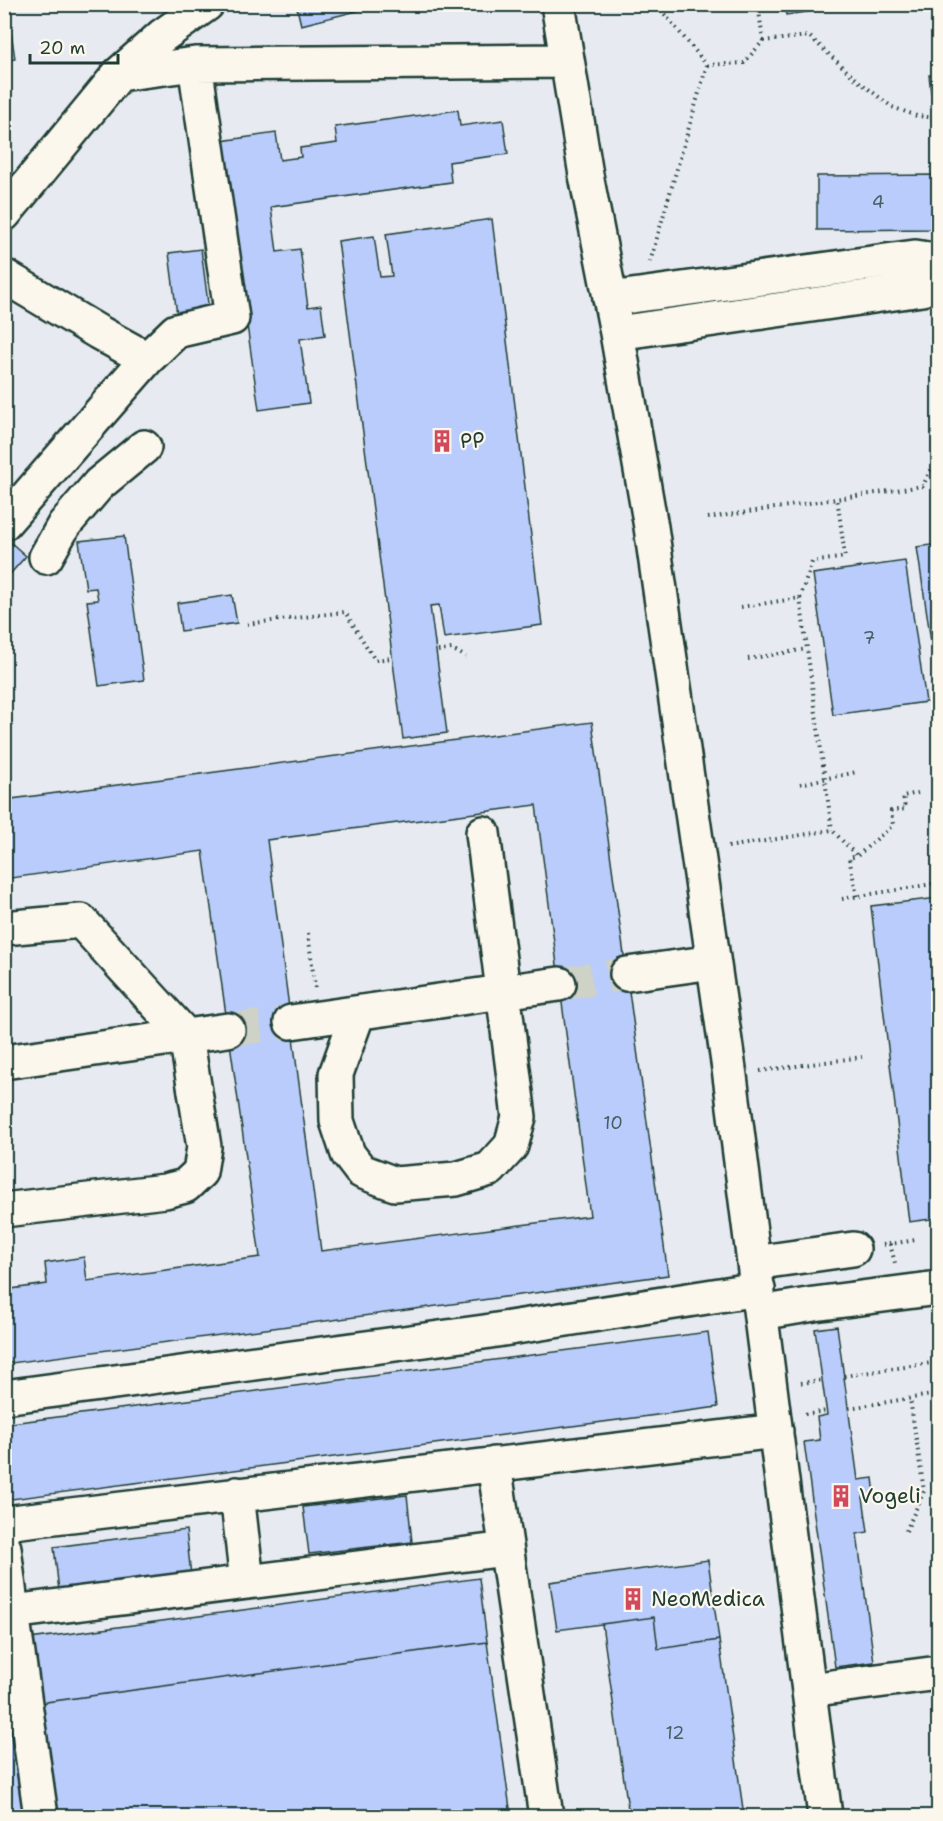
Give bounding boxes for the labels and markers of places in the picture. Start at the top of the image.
place label: PP [460,427,485,455]
building icon: PP [429,428,455,454]
place label: Vogeli [859,1482,921,1510]
building icon: Vogeli [828,1483,854,1509]
place label: NeoMedica [651,1585,765,1613]
building icon: NeoMedica [620,1586,646,1612]

